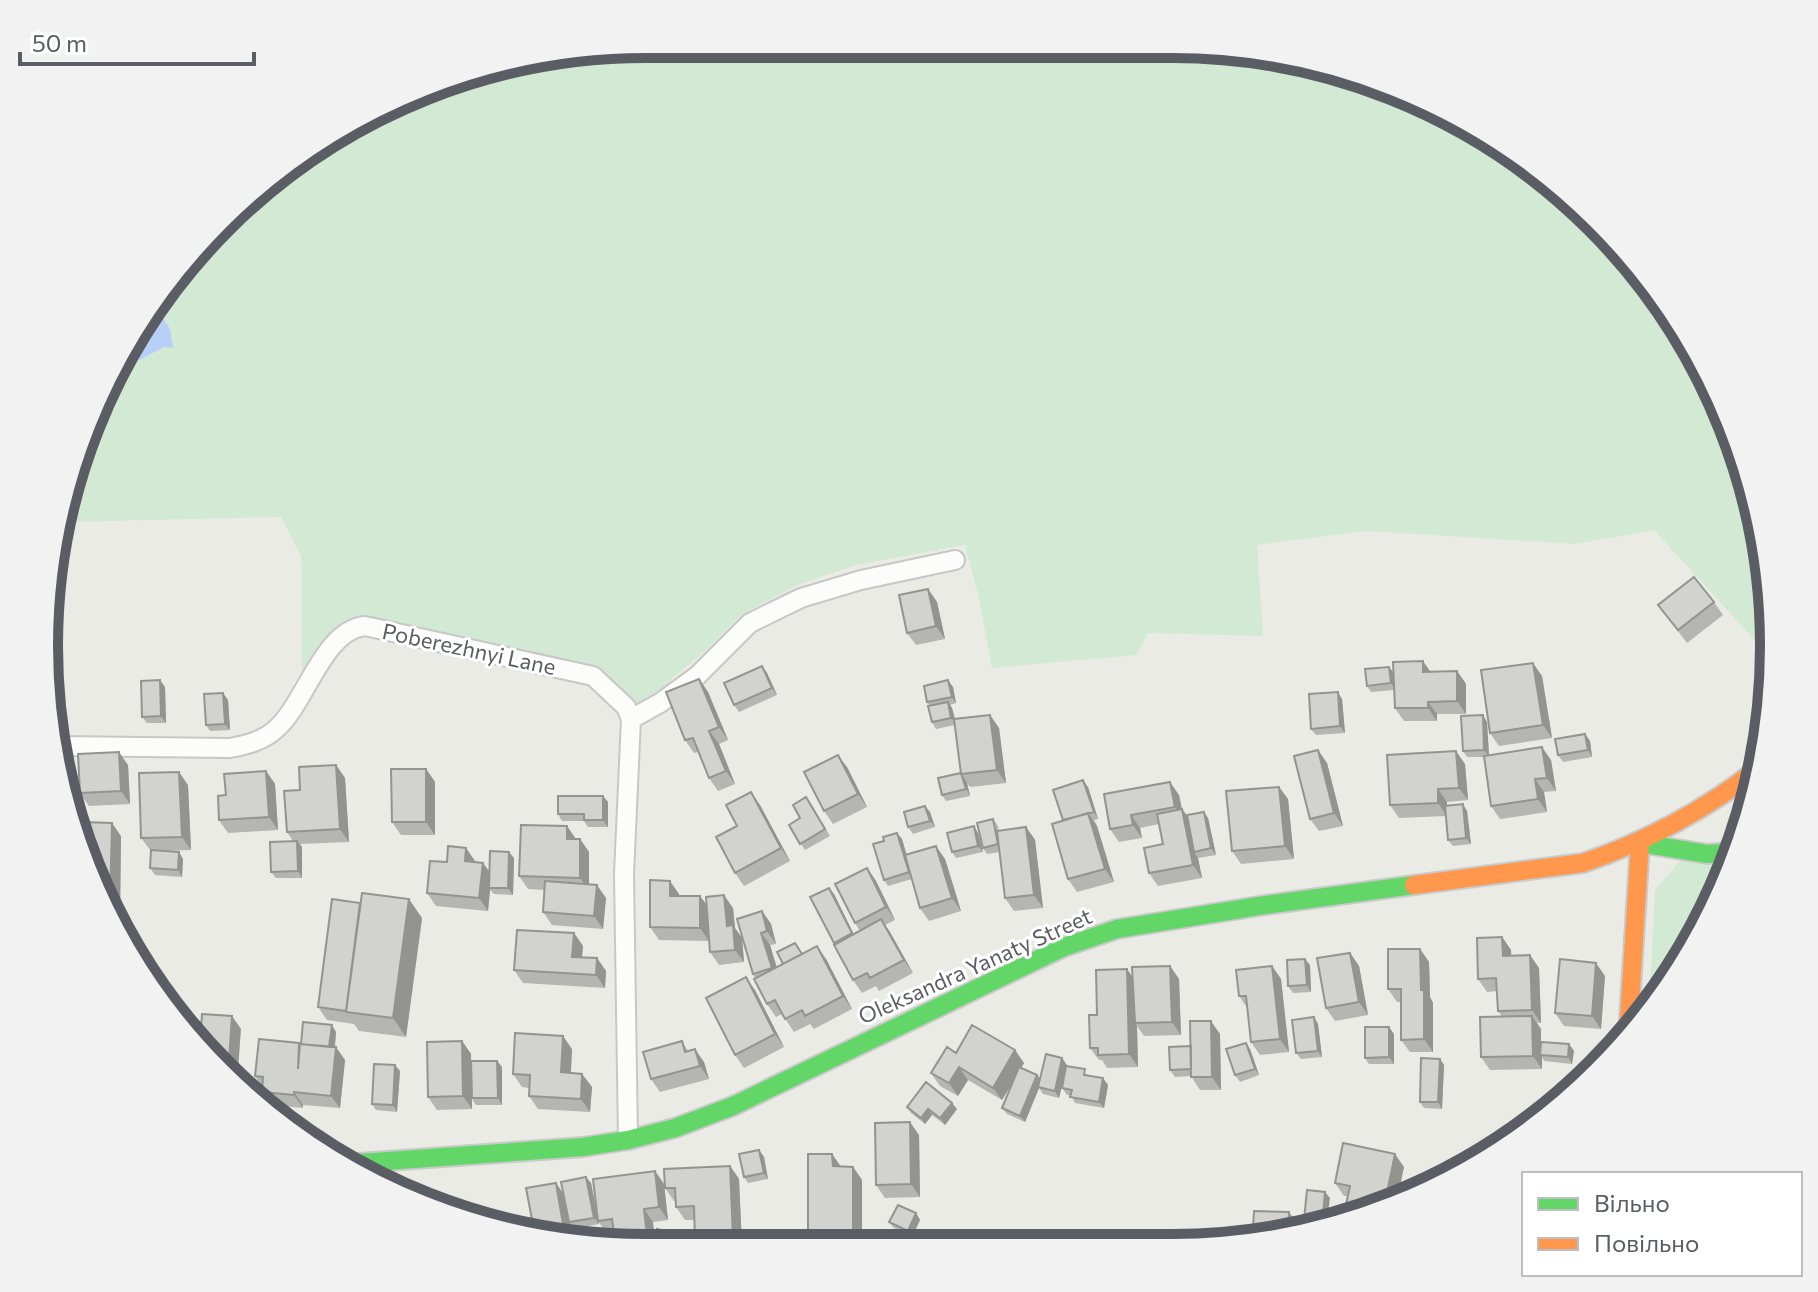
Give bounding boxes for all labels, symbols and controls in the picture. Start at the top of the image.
scale bar [20,16,254,66]
text: 50 m [32,28,87,57]
street label: Poberezhnyi Lane [380,617,558,680]
street label: Oleksandra Yanaty Street [854,902,1096,1029]
legend [1522,1172,1802,1276]
text: Вільно [1594,1188,1670,1217]
text: Повільно [1594,1228,1699,1257]

